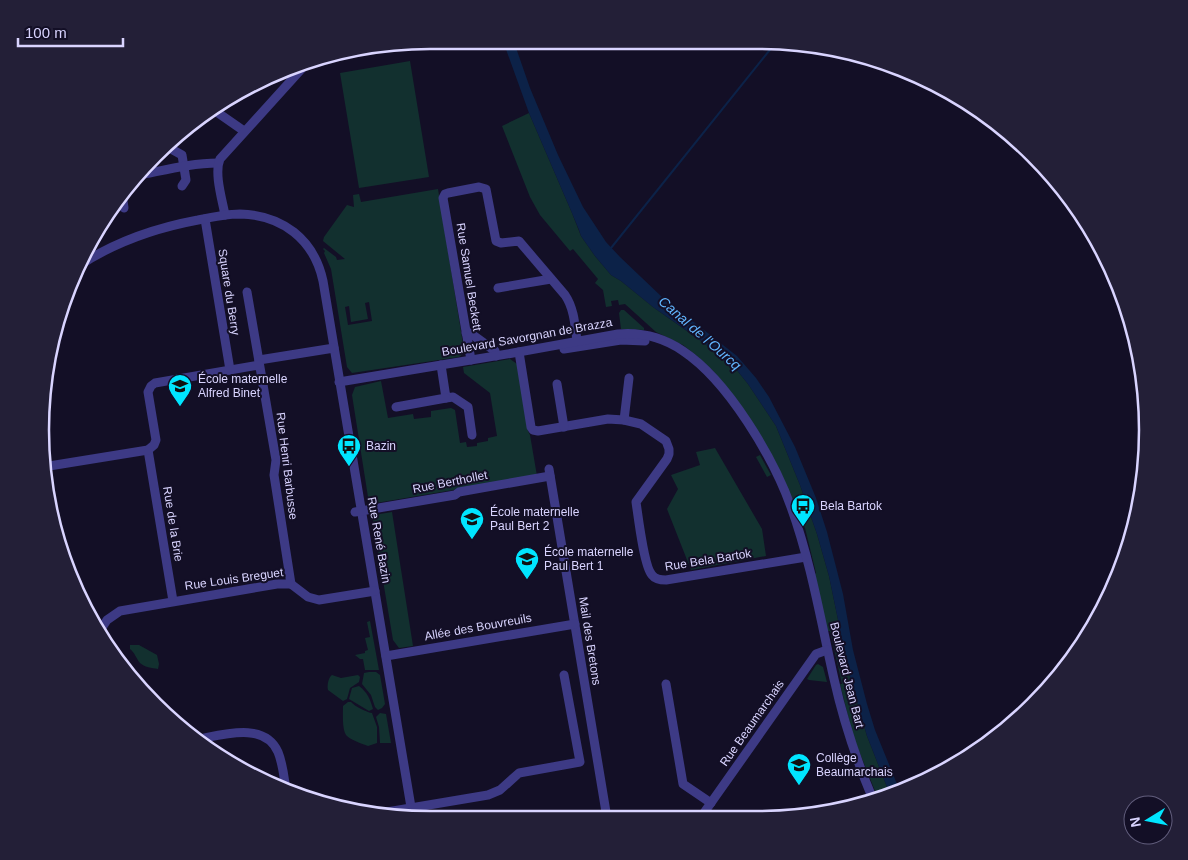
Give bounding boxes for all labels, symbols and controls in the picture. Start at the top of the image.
scale bar [18,15,122,47]
text: 100 m [25,24,67,41]
street label: Rue Samuel Beckett [454,222,485,333]
street label: Square du Berry [215,248,243,336]
water label: Canal de l'Ourcq [656,293,745,373]
street label: Boulevard Savorgnan de Brazza [441,315,614,359]
place label: École maternelle Alfred Binet [198,371,288,400]
school or university icon: École maternelle Alfred Binet [167,373,193,407]
street label: Rue Henri Barbusse [273,412,301,521]
bus stop icon: Bazin [336,433,362,467]
place label: Bazin [366,439,396,453]
street label: Rue Berthollet [411,468,489,496]
street label: Rue de la Brie [160,485,186,563]
bus stop icon: Bela Bartok [790,493,816,527]
street label: Rue René Bazin [365,496,393,584]
place label: Bela Bartok [820,499,883,513]
place label: École maternelle Paul Bert 2 [490,504,580,533]
school or university icon: École maternelle Paul Bert 2 [459,506,485,540]
place label: École maternelle Paul Bert 1 [544,544,634,573]
school or university icon: École maternelle Paul Bert 1 [514,546,540,580]
street label: Rue Bela Bartok [664,546,753,574]
street label: Rue Louis Breguet [184,565,285,593]
street label: Mail des Bretons [576,596,604,686]
street label: Allée des Bouvreuils [423,611,533,643]
street label: Boulevard Jean Bart [827,621,867,730]
street label: Rue Beaumarchais [717,677,787,769]
place label: Collège Beaumarchais [816,751,893,779]
school or university icon: Collège Beaumarchais [786,752,812,786]
north arrow [1123,795,1173,845]
text: N [1126,816,1144,829]

